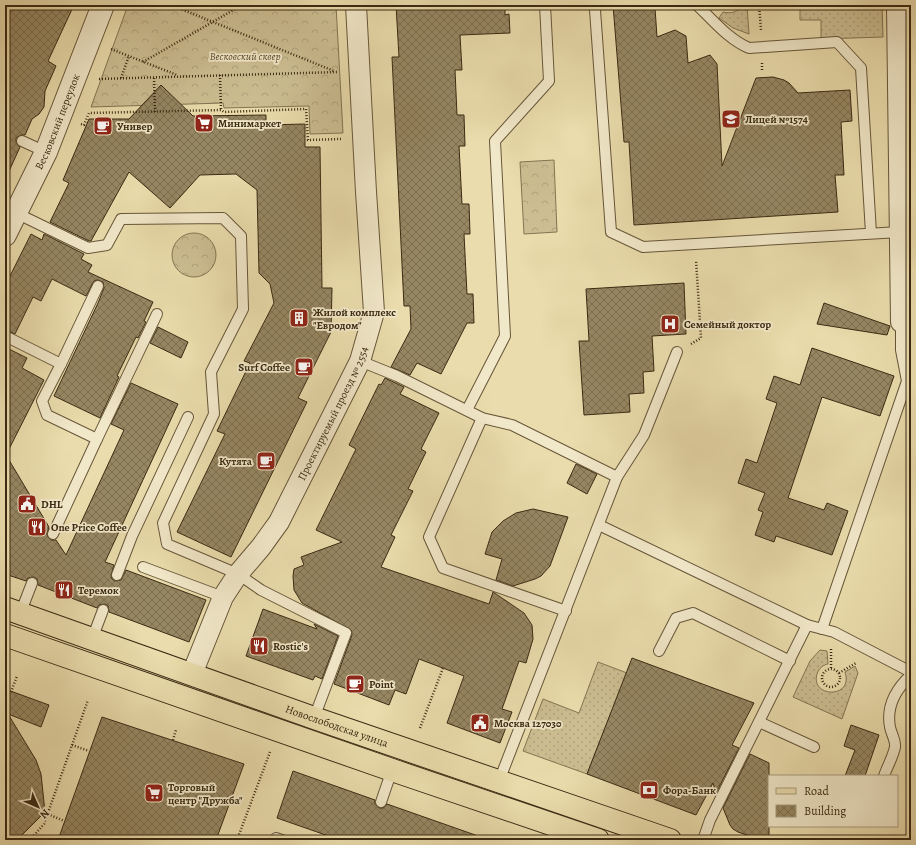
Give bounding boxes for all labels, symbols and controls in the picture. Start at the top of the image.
park label: Весковский сквер [209,49,281,64]
street label: Весковский переулок [31,71,83,172]
school or university icon: Лицей №1574 [720,108,742,130]
supermarket icon: Минимаркет [193,112,215,134]
place label: Лицей №1574 [745,112,808,127]
cafe icon: Универ [92,115,114,137]
place label: Минимаркет [218,116,281,131]
place label: Универ [117,119,152,134]
place label: Жилой комплекс "Евродом" [313,305,396,333]
building icon: Жилой комплекс "Евродом" [288,307,310,329]
hospital icon: Семейный доктор [659,313,681,335]
place label: Семейный доктор [684,317,771,332]
street label: Проектируемый проезд № 2554 [294,345,371,483]
cafe icon: Surf Coffee [293,356,315,378]
place label: Surf Coffee [238,360,290,375]
cafe icon: Кутята [255,450,277,472]
place label: Кутята [219,454,253,469]
public building icon: DHL [16,493,38,515]
place label: DHL [41,497,63,512]
restaurant icon: One Price Coffee [26,516,48,538]
place label: One Price Coffee [51,520,127,535]
restaurant icon: Теремок [53,579,75,601]
place label: Теремок [78,583,119,598]
restaurant icon: Rostic's [248,635,270,657]
place label: Rostic's [273,639,308,654]
cafe icon: Point [344,673,366,695]
place label: Point [369,677,394,692]
street label: Новослободская улица [283,701,391,751]
public building icon: Москва 127030 [469,712,491,734]
place label: Москва 127030 [494,716,562,731]
legend [768,775,898,827]
bank icon: Фора-Банк [638,779,660,801]
place label: Торговый центр "Дружба" [168,780,243,808]
supermarket icon: Торговый центр "Дружба" [143,782,165,804]
place label: Фора-Банк [663,783,716,798]
text: Road [804,783,830,799]
north arrow [18,787,58,827]
text: Building [804,803,846,819]
text: N [37,806,53,822]

